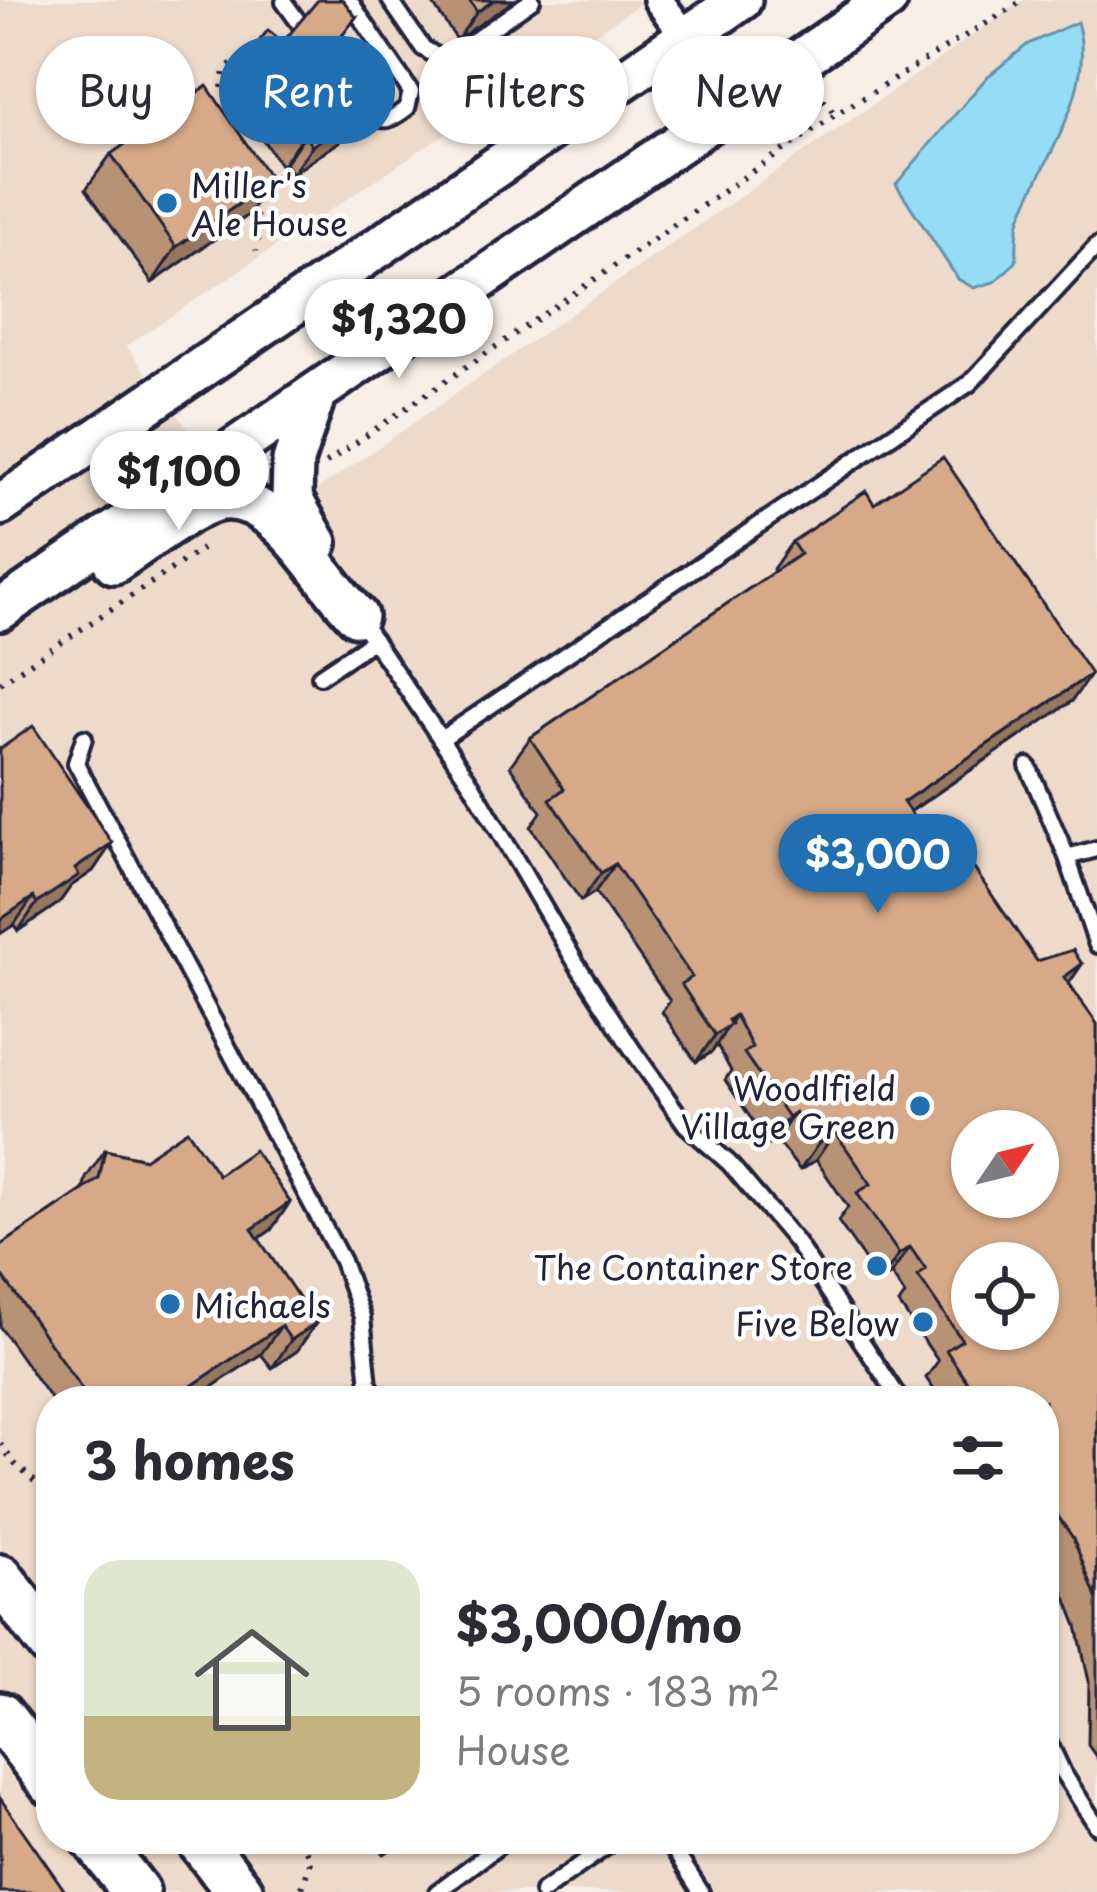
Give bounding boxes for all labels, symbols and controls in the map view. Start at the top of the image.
chip: Buy [36,36,195,144]
chip: Rent [219,36,395,144]
chip: Filters [419,36,628,144]
chip: New [652,36,824,144]
place label: Miller's Ale House [191,159,348,247]
marker: Miller's Ale House [154,190,180,216]
pin: $1,320 [301,279,497,381]
text: $1,320 [331,288,467,347]
pin: $1,100 [81,431,277,533]
text: $1,100 [117,440,241,499]
pin: $3,000 [780,814,976,916]
text: $3,000 [805,823,951,882]
place label: Woodlfield Village Green [681,1062,896,1150]
marker: Woodlfield Village Green [907,1093,933,1119]
north arrow [951,1110,1059,1218]
map controls [951,1110,1059,1350]
place label: The Container Store [533,1241,853,1291]
button: locate [951,1242,1059,1350]
marker: The Container Store [864,1253,890,1279]
place label: Michaels [194,1279,331,1329]
marker: Michaels [157,1291,183,1317]
place label: Five Below [735,1297,900,1347]
marker: Five Below [910,1309,936,1335]
text: 3 homes [84,1420,295,1497]
icon: filters [945,1425,1011,1491]
text: $3,000/mo [456,1583,742,1660]
icon: home [180,1608,324,1752]
text: 5 rooms · 183 m² [456,1660,780,1719]
text: House [456,1719,570,1778]

